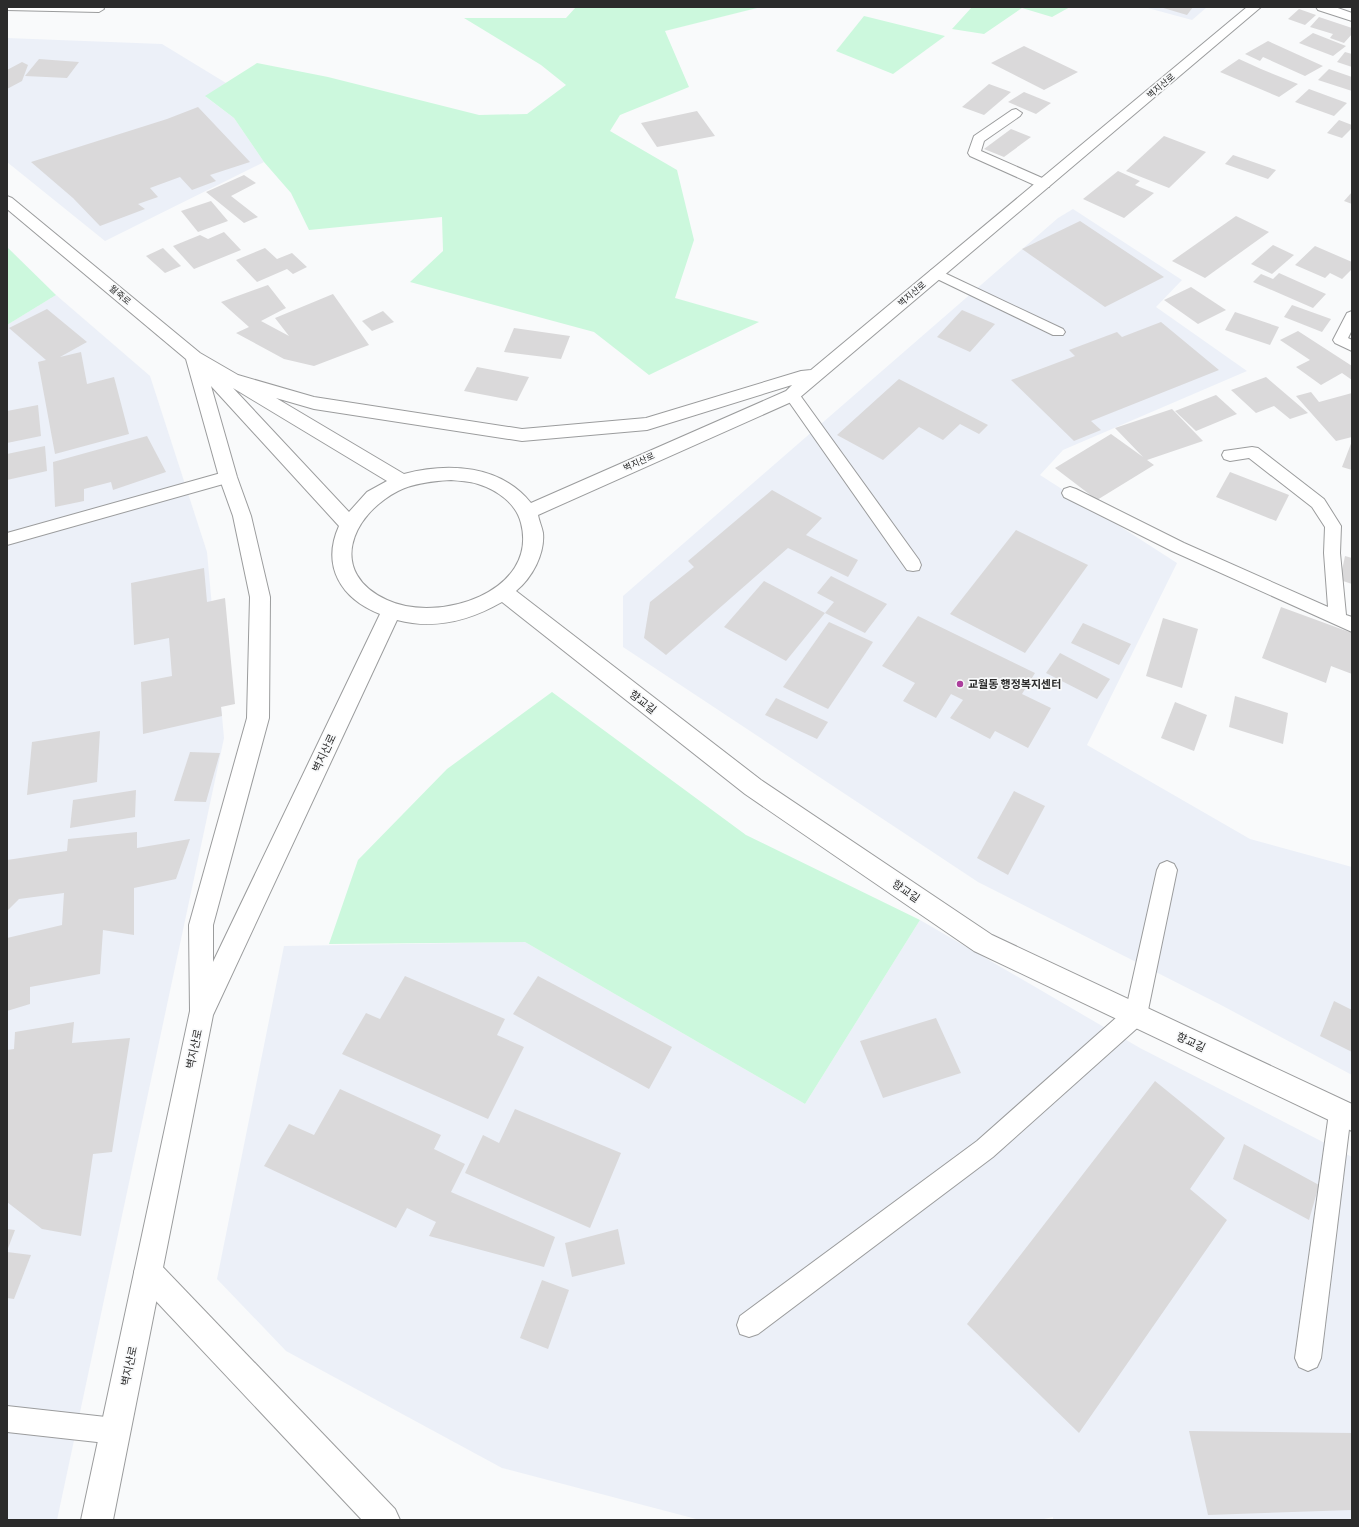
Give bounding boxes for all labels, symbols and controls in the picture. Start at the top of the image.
street label: 벽지산로 [1144,70,1178,101]
street label: 벽지산로 [895,278,929,309]
street label: 월죽로 [107,282,134,308]
street label: 벽지산로 [621,449,657,474]
place label: 교월동 행정복지센터 [968,676,1061,691]
marker: 교월동 행정복지센터 [955,679,965,689]
street label: 향교길 [627,686,660,717]
street label: 벽지산로 [308,731,339,774]
street label: 향교길 [889,876,923,905]
street label: 벽지산로 [182,1028,205,1070]
street label: 향교길 [1174,1028,1208,1055]
street label: 벽지산로 [117,1345,140,1387]

